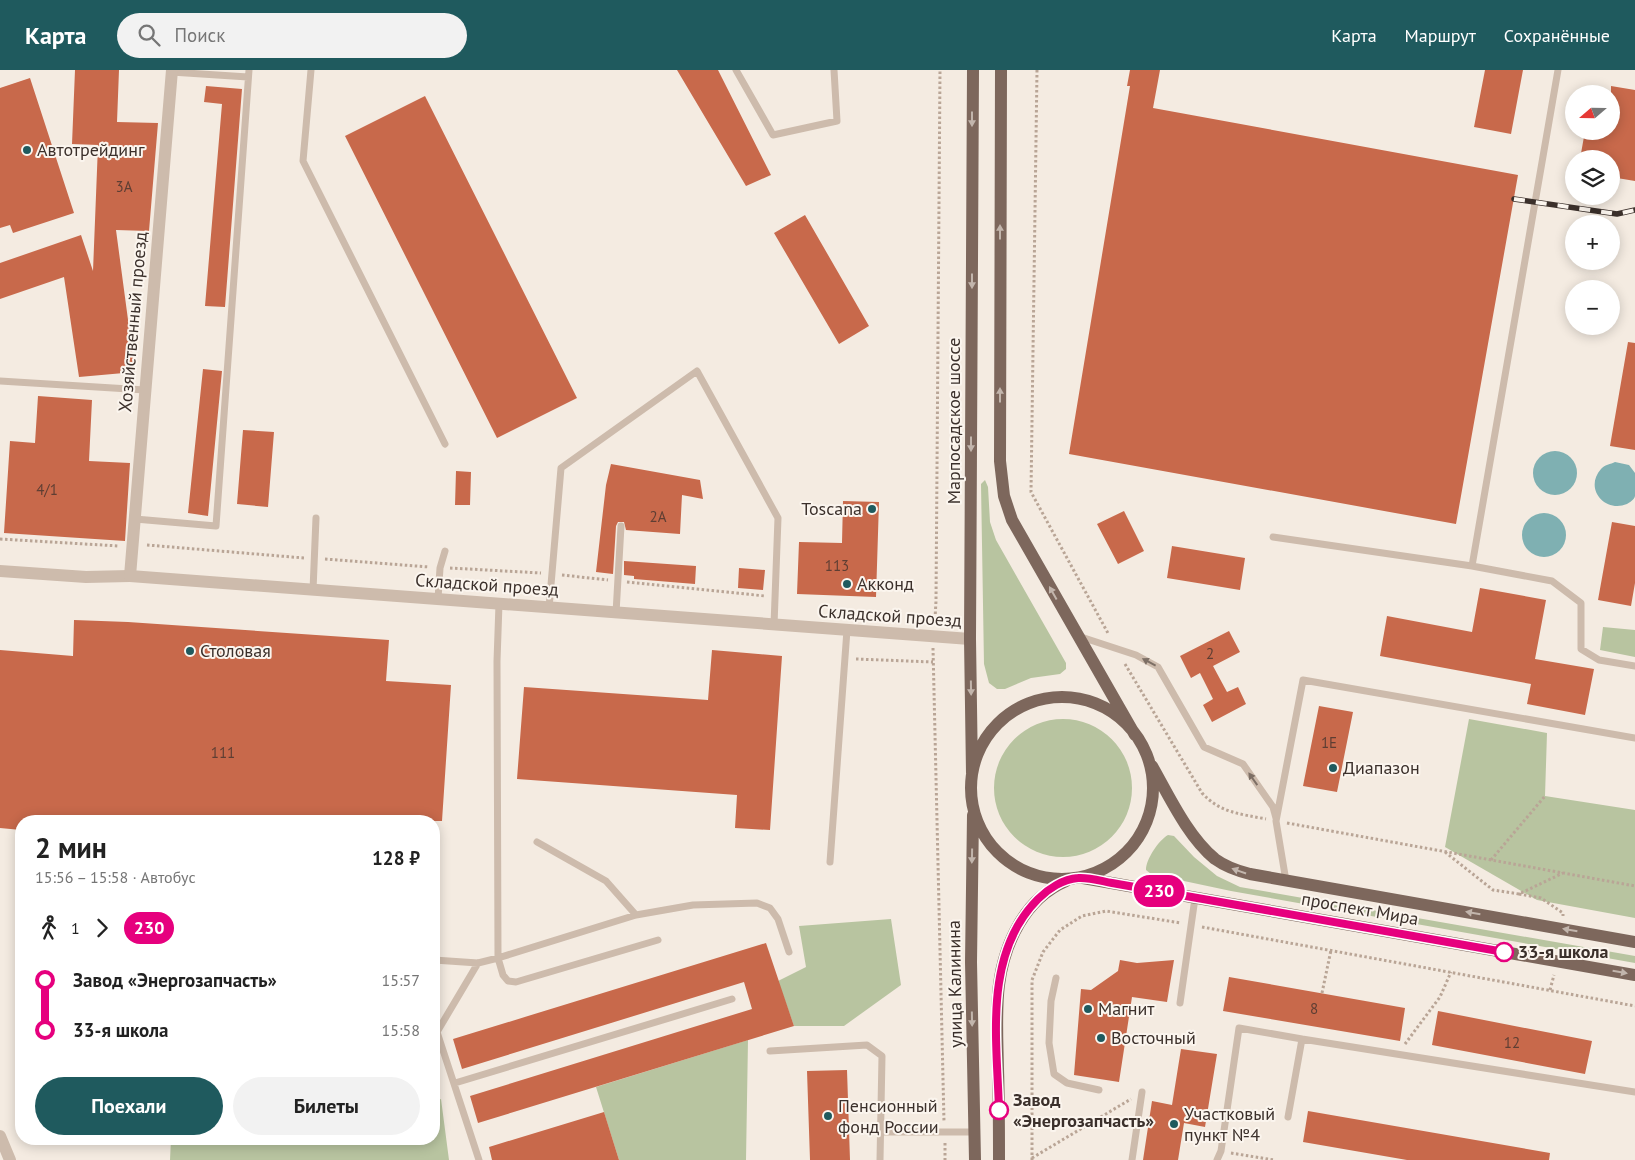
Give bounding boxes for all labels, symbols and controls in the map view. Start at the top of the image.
search box [117,13,467,58]
text: Карта [25,20,87,51]
icon: search [135,21,163,49]
text: Поиск [175,23,225,47]
text: Карта [1331,24,1377,47]
text: Маршрут [1405,24,1476,47]
text: Сохранённые [1504,24,1610,47]
north arrow [1565,85,1620,140]
map controls [1565,85,1620,335]
one-way arrow [968,111,976,127]
place label: Автотрейдинг [37,138,145,161]
marker: Автотрейдинг [21,144,33,156]
button: layers [1565,150,1620,205]
house number: 3А [116,177,133,196]
button: + [1565,215,1620,270]
one-way arrow [997,224,1005,240]
street label: Хозяйственный проезд [113,230,152,413]
one-way arrow [968,273,976,289]
button: − [1565,280,1620,335]
street label: Марпосадское шоссе [942,338,965,504]
one-way arrow [996,386,1004,402]
one-way arrow [967,436,975,452]
house number: 4/1 [36,480,58,499]
place label: Toscana [801,497,862,520]
marker: Toscana [866,503,878,515]
house number: 2А [650,507,667,526]
house number: 113 [825,556,849,575]
street label: Складской проезд [415,568,560,601]
place label: Акконд [857,572,914,595]
marker: Акконд [841,578,853,590]
one-way arrow [1048,586,1057,599]
street label: Складской проезд [818,599,963,632]
place label: Столовая [200,639,271,662]
house number: 2 [1206,644,1214,663]
marker: Столовая [184,645,196,657]
one-way arrow [1142,658,1157,666]
one-way arrow [967,680,975,696]
house number: 1Е [1321,733,1337,752]
house number: 111 [211,743,235,762]
place label: Диапазон [1343,756,1420,779]
marker: Диапазон [1327,762,1339,774]
one-way arrow [1248,772,1258,786]
text: 2 мин [35,829,107,866]
text: 128 ₽ [372,846,420,870]
one-way arrow [968,848,976,864]
one-way arrow [1231,866,1246,874]
text: 15:56 – 15:58 · Автобус [35,867,196,887]
line badge: 230 [1130,875,1188,907]
text: 230 [1144,879,1174,902]
street label: проспект Мира [1300,887,1421,930]
one-way arrow [1465,909,1481,917]
icon: walk [35,914,63,942]
icon: forward [88,914,116,942]
text: 230 [134,916,164,939]
text: 1 [71,918,80,938]
street label: улица Калинина [942,920,967,1048]
one-way arrow [1561,926,1577,934]
place label: 33-я школа [1518,940,1609,963]
marker: 33-я школа [1494,942,1514,962]
text: Завод «Энергозапчасть» [73,968,277,992]
one-way arrow [1612,969,1628,977]
text: 15:57 [382,970,420,990]
place label: Магнит [1098,997,1155,1020]
house number: 8 [1310,999,1318,1018]
marker: Магнит [1082,1003,1094,1015]
one-way arrow [969,1011,977,1027]
text: 33-я школа [73,1018,169,1042]
text: 15:58 [382,1020,420,1040]
place label: Восточный [1111,1026,1196,1049]
marker: Восточный [1095,1032,1107,1044]
house number: 12 [1504,1033,1520,1052]
button: Поехали [35,1077,223,1135]
button: Билеты [233,1077,420,1135]
place label: Завод «Энергозапчасть» [1013,1088,1154,1132]
place label: Пенсионный фонд России [838,1094,939,1138]
marker: Завод «Энергозапчасть» [989,1100,1009,1120]
place label: Участковый пункт №4 [1184,1102,1275,1146]
marker: Пенсионный фонд России [822,1110,834,1122]
marker: Участковый пункт №4 [1168,1118,1180,1130]

